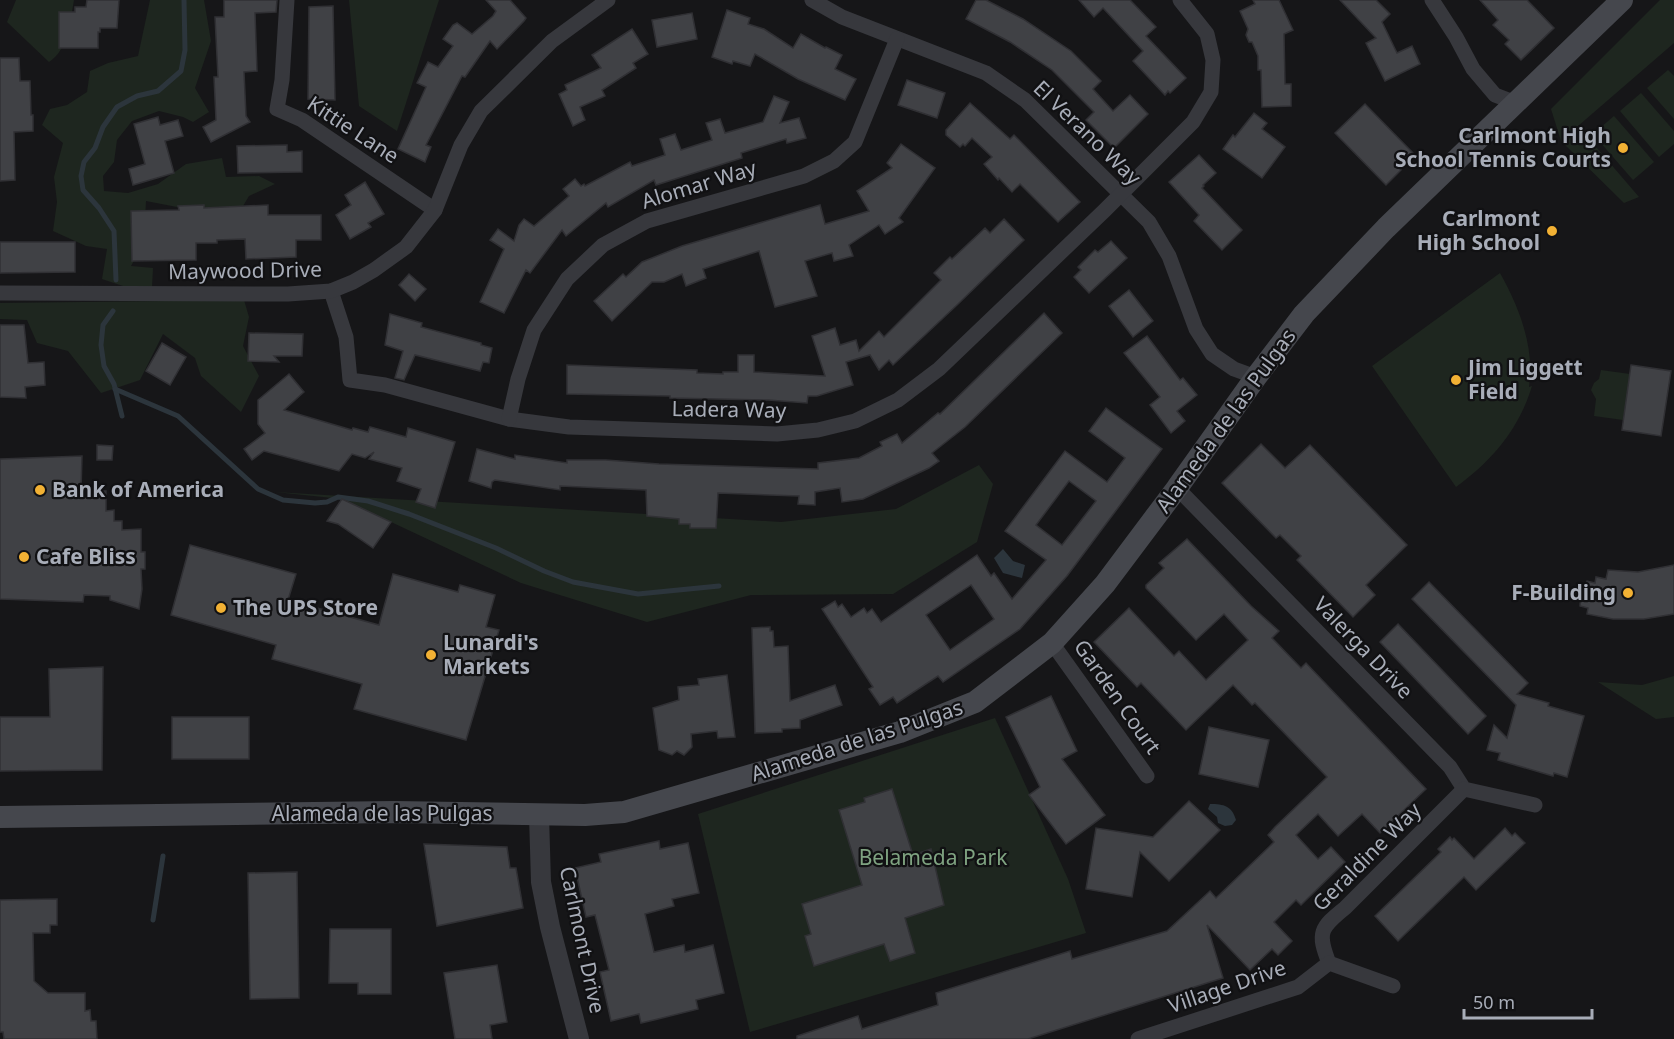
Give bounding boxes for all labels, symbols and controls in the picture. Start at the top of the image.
street label: El Verano Way [1028,74,1148,191]
street label: Kittie Lane [302,89,405,169]
place label: Carlmont High School Tennis Courts [1395,121,1611,173]
marker: Carlmont High School Tennis Courts [1616,141,1630,155]
street label: Alomar Way [638,153,760,215]
place label: Carlmont High School [1417,204,1540,256]
marker: Carlmont High School [1545,224,1559,238]
street label: Maywood Drive [168,255,322,285]
street label: Alameda de las Pulgas [1149,323,1301,518]
place label: Jim Liggett Field [1466,353,1583,405]
marker: Jim Liggett Field [1449,373,1463,387]
street label: Ladera Way [671,394,787,424]
place label: Bank of America [52,475,224,503]
marker: Bank of America [33,483,47,497]
place label: Cafe Bliss [36,542,136,570]
marker: Cafe Bliss [17,550,31,564]
place label: F-Building [1511,578,1616,606]
marker: F-Building [1621,586,1635,600]
street label: Valerga Drive [1308,590,1420,704]
place label: The UPS Store [233,593,378,621]
marker: The UPS Store [214,601,228,615]
place label: Lunardi's Markets [443,628,539,680]
street label: Garden Court [1068,634,1168,760]
marker: Lunardi's Markets [424,648,438,662]
street label: Alameda de las Pulgas [747,693,966,788]
street label: Geraldine Way [1306,796,1427,917]
street label: Alameda de las Pulgas [271,799,493,827]
park label: Belameda Park [859,843,1008,871]
street label: Carlmont Drive [554,864,612,1016]
street label: Village Drive [1164,953,1289,1019]
scale bar [1464,982,1592,1020]
text: 50 m [1473,990,1515,1014]

